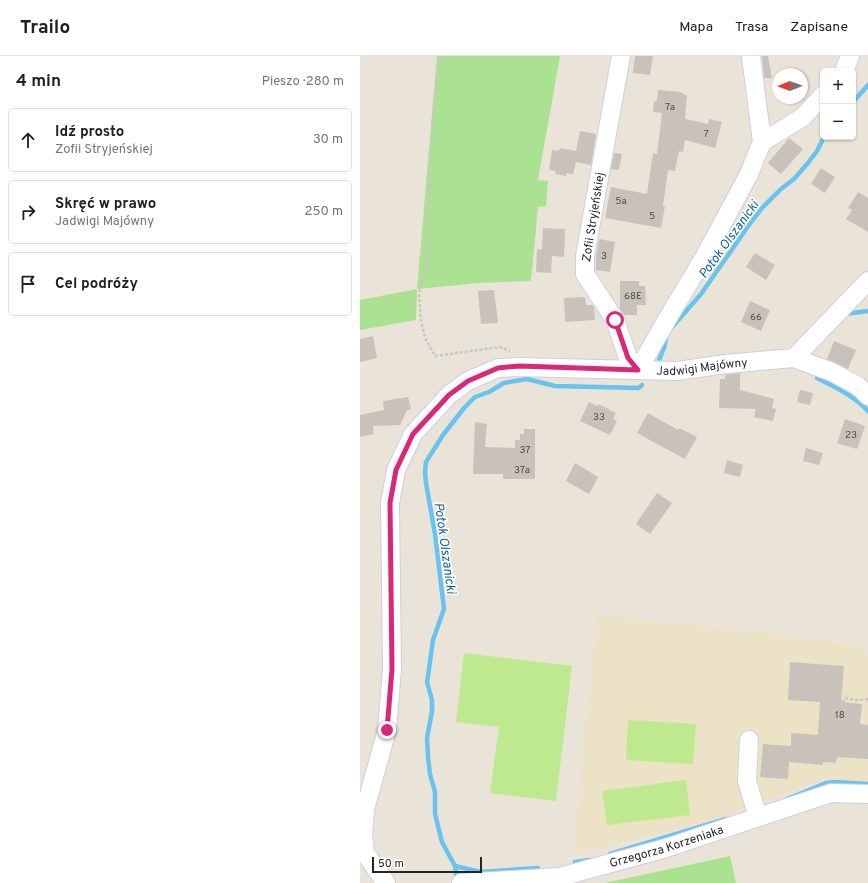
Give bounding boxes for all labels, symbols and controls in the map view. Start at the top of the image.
text: Trailo [20,16,70,40]
text: Mapa [679,19,713,36]
text: Trasa [735,19,768,36]
text: Zapisane [790,19,848,36]
north arrow [772,68,808,104]
map controls [820,68,856,140]
button: + [820,68,856,104]
text: 4 min [16,71,61,93]
text: Pieszo · 280 m [262,74,344,90]
house number: 7a [665,101,675,114]
button: − [820,104,856,140]
text: Idź prosto [55,123,124,142]
house number: 7 [703,128,709,141]
icon: ahead [17,129,39,151]
text: 30 m [313,132,343,148]
text: Zofii Stryjeńskiej [55,142,153,158]
street label: Zofii Stryjeńskiej [579,171,609,263]
text: Skręć w prawo [55,195,156,214]
house number: 5a [615,195,627,208]
water label: Potok Olszanicki [696,197,764,282]
icon: right [17,201,39,223]
text: 250 m [305,204,343,220]
house number: 5 [649,210,655,223]
text: Jadwigi Majówny [55,214,154,230]
house number: 3 [601,250,607,263]
icon: arrive [17,273,39,295]
text: Cel podróży [55,275,138,294]
house number: 68E [624,290,642,303]
route start [606,311,624,329]
house number: 66 [750,311,762,324]
street label: Jadwigi Majówny [656,355,748,380]
house number: 33 [593,411,605,424]
house number: 23 [845,429,857,442]
house number: 37 [519,444,531,457]
house number: 37a [514,464,530,477]
water label: Potok Olszanicki [430,501,458,596]
house number: 18 [835,709,845,722]
route end [378,721,396,739]
street label: Grzegorza Korzeniaka [608,822,726,872]
scale bar [372,855,482,874]
text: 50 m [378,857,404,871]

